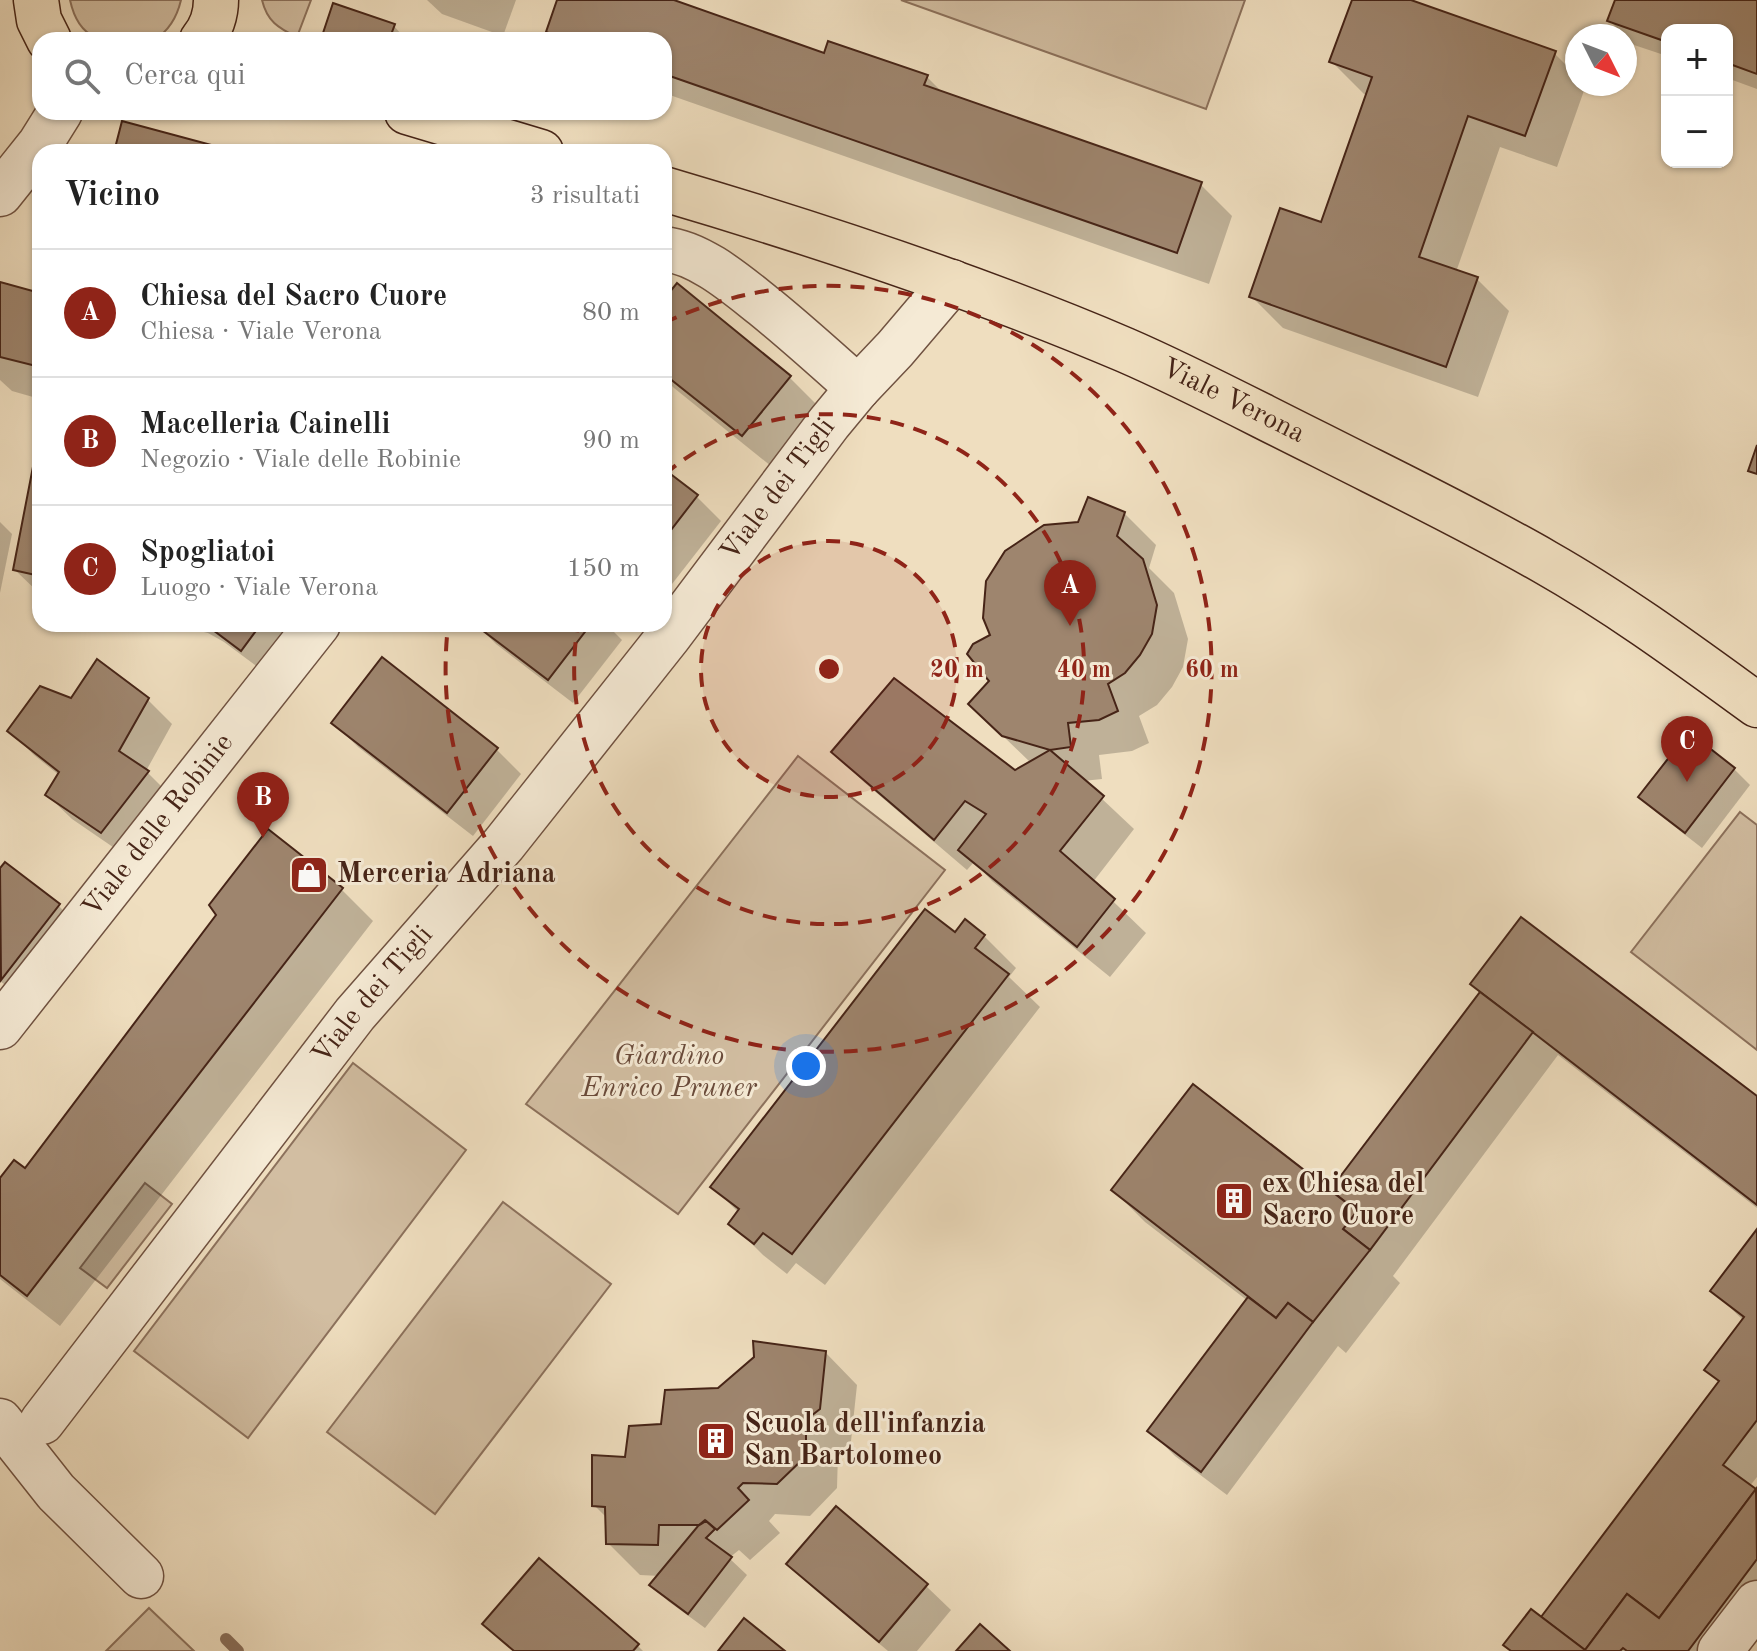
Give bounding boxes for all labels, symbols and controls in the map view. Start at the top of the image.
north arrow [1565,24,1637,96]
map controls [1661,24,1733,168]
button: + [1661,24,1733,96]
search box [32,32,672,120]
icon: search [60,54,104,98]
text: Cerca qui [124,61,246,91]
button: − [1661,96,1733,168]
text: Vicino [64,179,160,213]
text: 3 risultati [530,183,640,209]
text: Chiesa del Sacro Cuore [140,282,447,312]
text: A [80,300,100,326]
text: 80 m [582,300,640,326]
text: Chiesa · Viale Verona [140,319,382,345]
street label: Viale Verona [1157,354,1309,449]
text: Macelleria Cainelli [140,410,390,440]
street label: Viale dei Tigli [716,414,841,567]
text: B [81,428,99,454]
text: 90 m [582,428,640,454]
text: Negozio · Viale delle Robinie [140,447,461,473]
text: Spogliatoi [140,538,275,568]
text: C [81,556,99,582]
text: 150 m [567,556,640,582]
pin: A [1044,560,1096,626]
text: Luogo · Viale Verona [140,575,378,601]
centre of rings [815,655,843,683]
text: 20 m [930,659,984,683]
text: 40 m [1057,659,1111,683]
text: 60 m [1185,659,1239,683]
pin: C [1661,716,1713,782]
street label: Viale delle Robinie [78,729,239,923]
pin: B [237,772,289,838]
shop icon: Merceria Adriana [288,854,330,896]
place label: Merceria Adriana [337,861,556,889]
street label: Viale dei Tigli [308,921,439,1070]
park label: Giardino Enrico Pruner [580,1043,758,1103]
your location [786,1046,826,1086]
place label: ex Chiesa del Sacro Cuore [1262,1171,1425,1231]
building icon: ex Chiesa del Sacro Cuore [1213,1180,1255,1222]
place label: Scuola dell'infanzia San Bartolomeo [744,1411,986,1471]
building icon: Scuola dell'infanzia San Bartolomeo [695,1420,737,1462]

